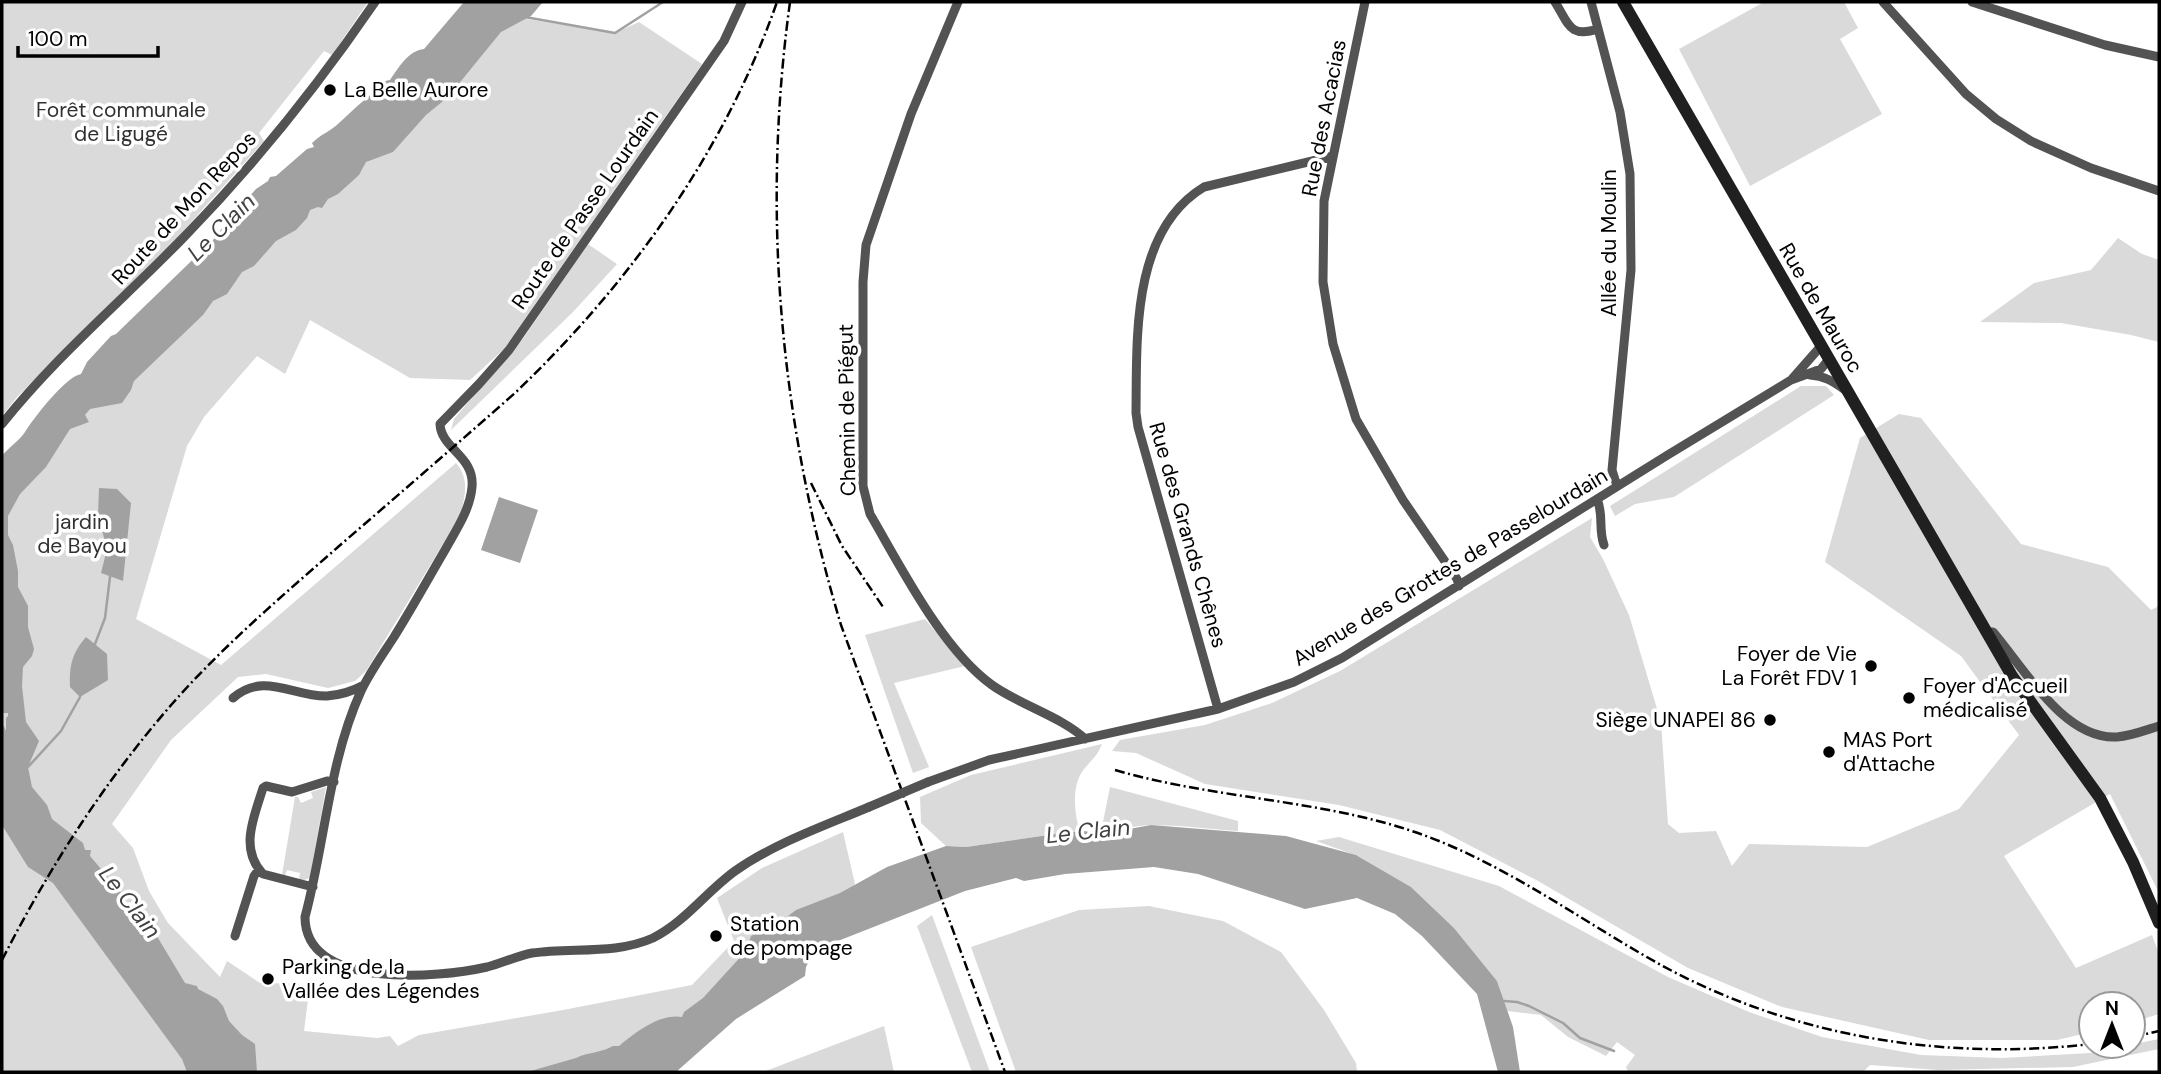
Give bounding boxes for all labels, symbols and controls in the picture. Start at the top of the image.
scale bar [18,14,158,58]
text: 100 m [28,25,88,53]
street label: Rue des Acacias [1295,37,1353,199]
place label: La Belle Aurore [344,76,488,104]
marker: La Belle Aurore [322,82,338,98]
park label: Forêt communale de Ligugé [36,96,206,148]
street label: Route de Passe Lourdain [505,103,665,315]
street label: Route de Mon Repos [106,125,262,291]
street label: Allée du Moulin [1595,169,1623,317]
water label: Le Clain [181,187,261,267]
street label: Rue de Mauroc [1772,238,1870,378]
street label: Chemin de Piégut [831,324,863,496]
street label: Rue des Grands Chênes [1142,419,1234,651]
street label: Avenue des Grottes de Passelourdain [1287,462,1613,672]
park label: jardin de Bayou [37,508,127,560]
place label: Foyer de Vie La Forêt FDV 1 [1722,640,1857,692]
marker: Foyer de Vie La Forêt FDV 1 [1863,658,1879,674]
place label: Foyer d'Accueil médicalisé [1923,672,2068,724]
marker: Foyer d'Accueil médicalisé [1901,690,1917,706]
place label: Siège UNAPEI 86 [1595,706,1756,734]
marker: Siège UNAPEI 86 [1762,712,1778,728]
place label: MAS Port d'Attache [1843,726,1935,778]
marker: MAS Port d'Attache [1821,744,1837,760]
water label: Le Clain [1044,812,1132,850]
water label: Le Clain [92,859,168,945]
place label: Station de pompage [730,910,853,962]
marker: Station de pompage [708,928,724,944]
place label: Parking de la Vallée des Légendes [282,953,480,1005]
marker: Parking de la Vallée des Légendes [260,971,276,987]
north arrow [2077,990,2147,1060]
text: N [2105,996,2119,1021]

